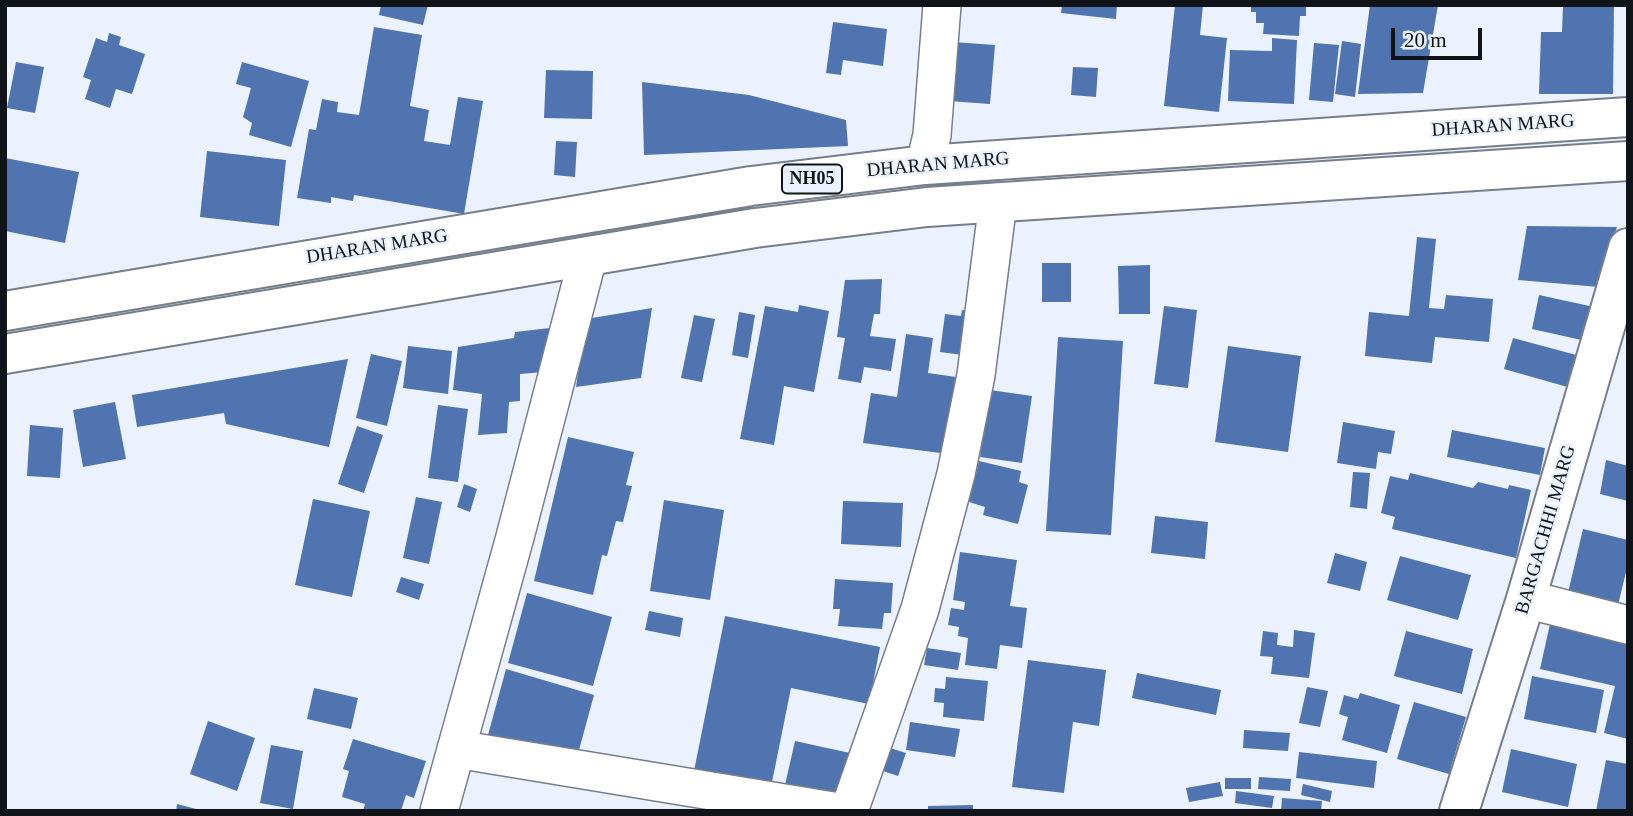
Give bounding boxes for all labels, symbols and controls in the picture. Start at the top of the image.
scale bar [1395,14,1486,58]
text: 20 m [1404,28,1447,52]
street label: DHARAN MARG [1431,110,1575,142]
street label: DHARAN MARG [866,147,1010,183]
road number: NH05 [782,164,842,194]
street label: DHARAN MARG [305,225,449,269]
street label: BARGACHHI MARG [1511,443,1581,617]

